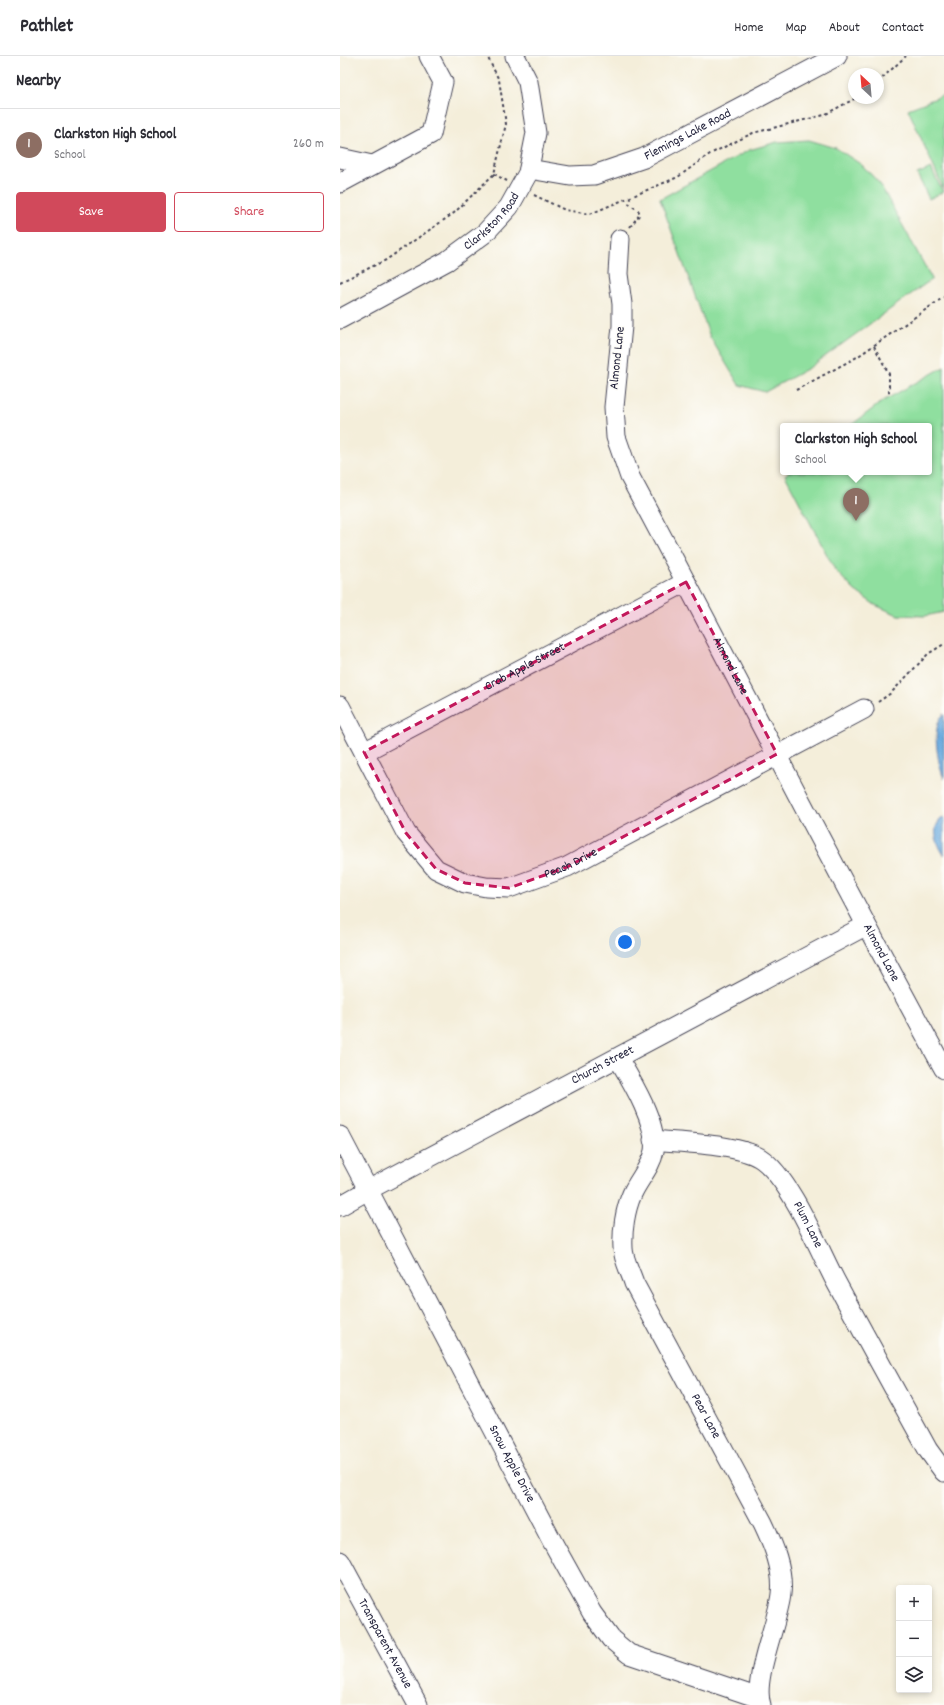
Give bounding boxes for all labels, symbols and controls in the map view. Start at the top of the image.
text: Pathlet [20,14,73,41]
text: Home [734,18,763,38]
text: Map [785,18,807,38]
text: About [829,18,860,38]
text: Contact [882,18,924,38]
north arrow [848,68,884,104]
text: Nearby [16,70,60,94]
street label: Flemings Lake Road [641,104,735,166]
text: Clarkston High School [54,124,176,146]
text: 1 [28,135,30,154]
text: 260 m [293,135,324,154]
text: School [54,146,86,165]
street label: Clarkston Road [460,189,525,255]
button: Save [16,192,166,232]
button: Share [174,192,324,232]
street label: Almond Lane [605,325,631,390]
popup [780,423,932,475]
text: Clarkston High School [795,429,917,451]
text: School [795,451,826,470]
pin: 1 [843,488,869,521]
street label: Almond Lane [707,634,753,699]
street label: Crab Apple Street [481,638,569,696]
street label: Peach Drive [541,843,601,884]
street label: Almond Lane [858,920,904,985]
your location [615,932,635,952]
street label: Church Street [568,1041,638,1090]
street label: Plum Lane [788,1198,828,1251]
street label: Pear Lane [686,1390,726,1442]
street label: Snow Apple Drive [483,1422,540,1506]
map controls [896,1585,932,1693]
button: + [896,1585,932,1621]
street label: Transparent Avenue [353,1595,417,1692]
button: − [896,1621,932,1657]
button: layers [896,1657,932,1693]

